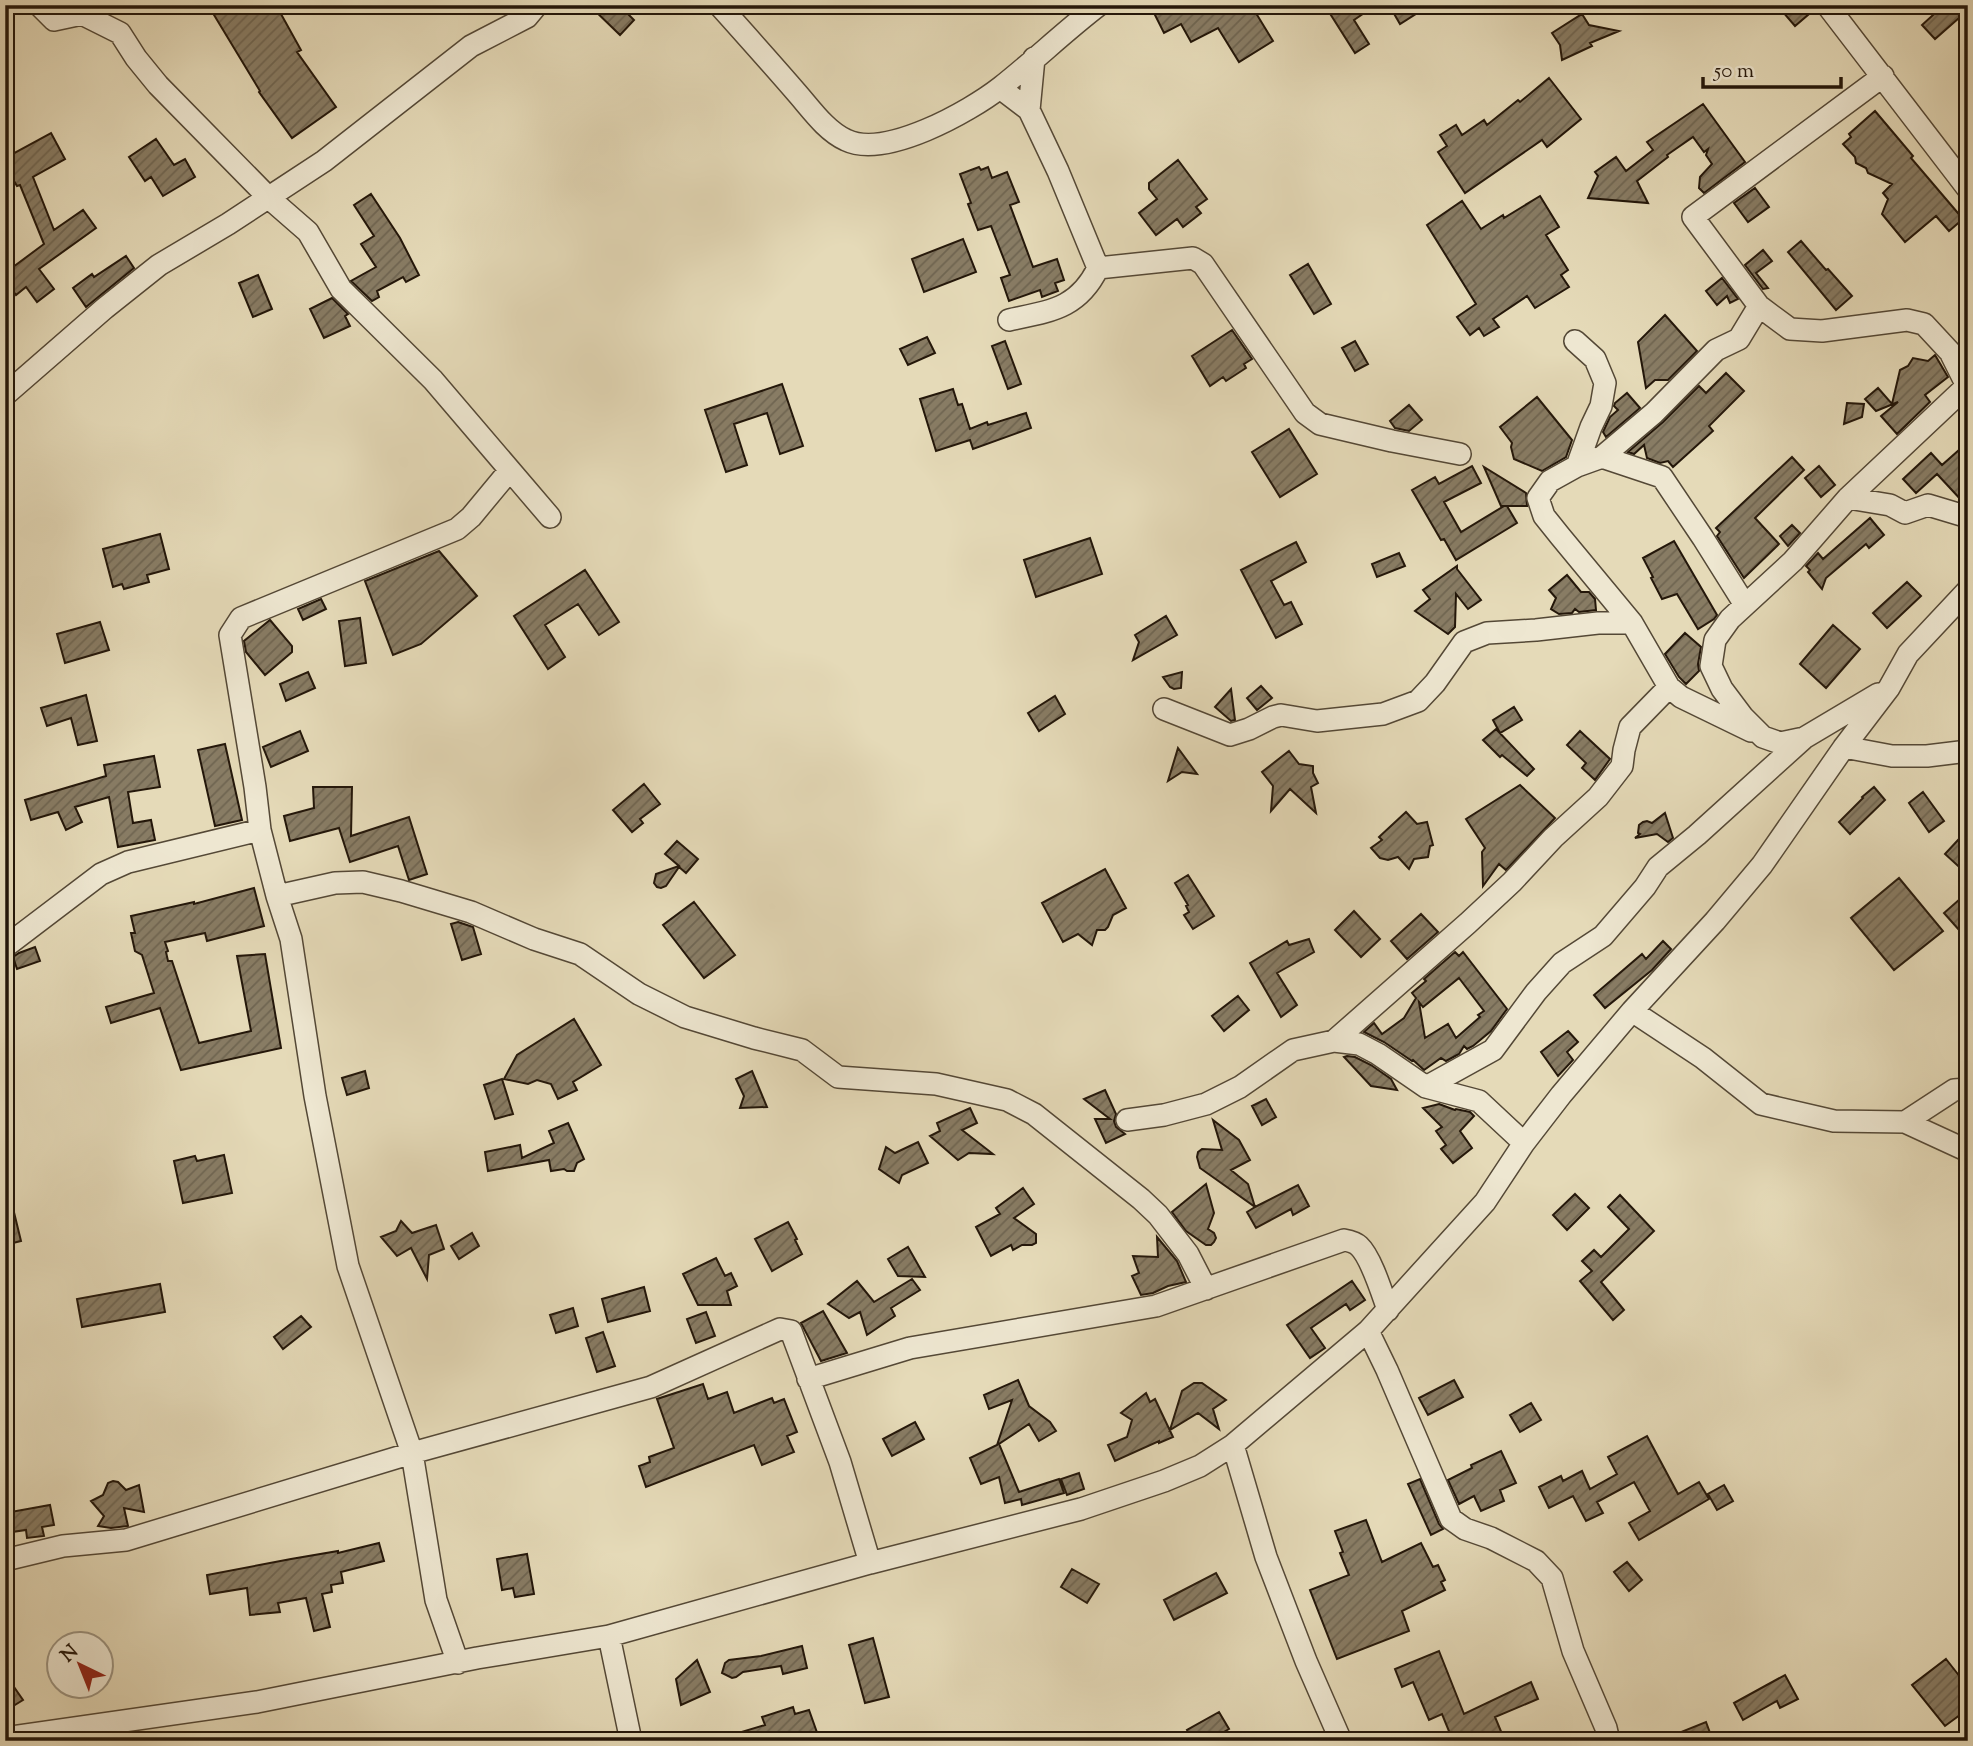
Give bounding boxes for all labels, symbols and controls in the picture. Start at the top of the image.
scale bar [1703,46,1842,90]
text: 50 m [1713,57,1754,87]
north arrow [46,1630,116,1700]
text: N [55,1639,85,1669]

